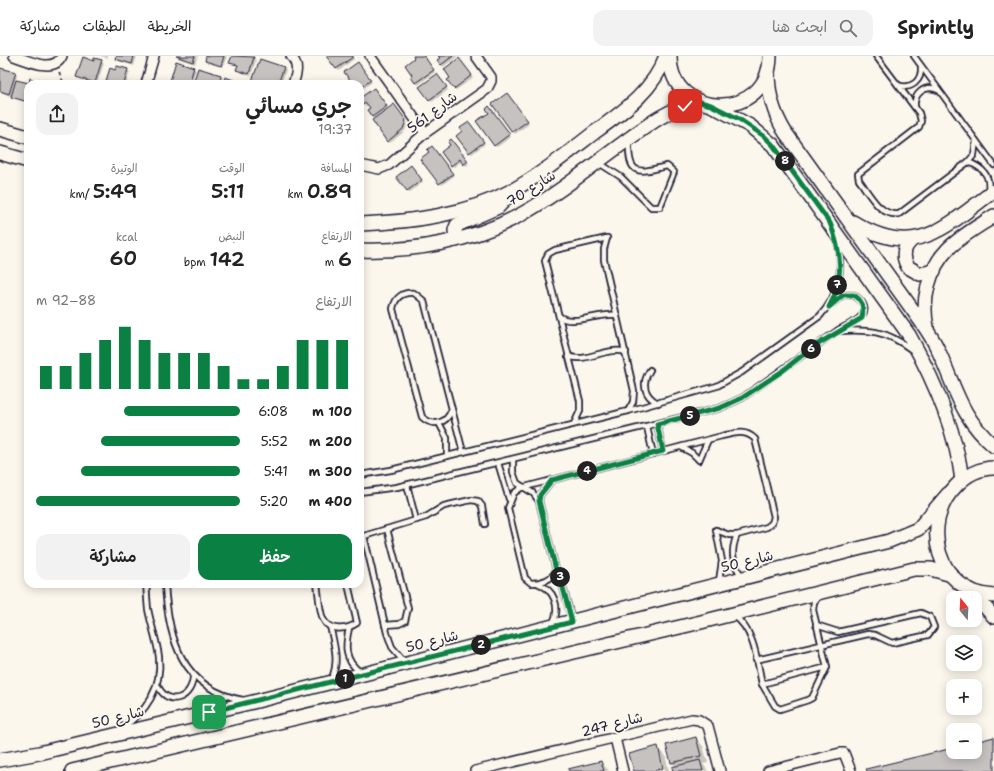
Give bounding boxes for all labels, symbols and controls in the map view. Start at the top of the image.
search box [593,10,873,46]
text: Sprintly [897,15,974,40]
text: مشاركة [20,17,60,35]
text: الطبقات [82,17,126,35]
text: الخريطة [148,17,191,35]
text: ابحث هنا [772,17,827,37]
icon: search [837,17,859,39]
street label: شارع 561 [403,87,461,137]
pin [668,89,702,123]
text: جري مسائي [245,91,352,120]
button: share [36,93,78,135]
icon: check [674,95,696,117]
text: 19:37 [318,121,352,138]
pin: 8 [775,151,795,171]
text: 8 [781,153,789,168]
text: الوتيرة [111,161,137,176]
text: الوقت [219,161,245,176]
text: المسافة [321,161,352,176]
street label: شارع 70 [503,166,559,211]
text: 5:49 [93,178,137,204]
text: 5:11 [211,178,245,204]
text: 0.89 [307,178,352,204]
text: /km [70,187,93,202]
text: km [288,187,307,202]
text: النبض [218,229,245,244]
text: الارتفاع [321,229,352,244]
text: kcal [116,230,137,245]
text: 60 [110,245,137,271]
text: 142 [210,246,245,272]
text: 6 [338,246,352,272]
text: bpm [184,255,210,270]
text: m [325,255,338,270]
pin: 7 [827,275,847,295]
text: 7 [833,277,841,292]
text: 88–92 m [36,292,96,309]
text: الارتفاع [316,293,352,310]
pin: 6 [801,339,821,359]
text: 6 [807,341,815,356]
text: 6:08 [258,403,288,420]
text: 100 m [312,403,352,420]
pin: 5 [680,406,700,426]
text: 5 [687,408,693,423]
text: 5:52 [261,433,288,450]
text: 200 m [309,433,352,450]
pin: 4 [577,461,597,481]
text: 5:41 [264,463,288,480]
text: 300 m [308,463,352,480]
text: 4 [583,463,591,478]
text: 5:20 [260,493,288,510]
text: 400 m [308,493,352,510]
button: مشاركة [36,534,190,580]
button: حفظ [198,534,352,580]
street label: شارع 50 [719,546,775,577]
pin: 3 [550,567,570,587]
text: 3 [556,569,564,584]
north arrow [946,591,982,627]
map controls [946,591,982,759]
street label: شارع 50 [404,626,460,657]
pin: 2 [471,635,491,655]
button: layers [946,635,982,671]
text: 2 [477,637,485,652]
pin: 1 [335,669,355,689]
text: 1 [342,671,348,686]
button: + [946,679,982,715]
pin [192,695,226,729]
icon: arrive [198,701,220,723]
street label: شارع 50 [90,702,146,733]
street label: شارع 247 [579,708,645,741]
button: − [946,723,982,759]

